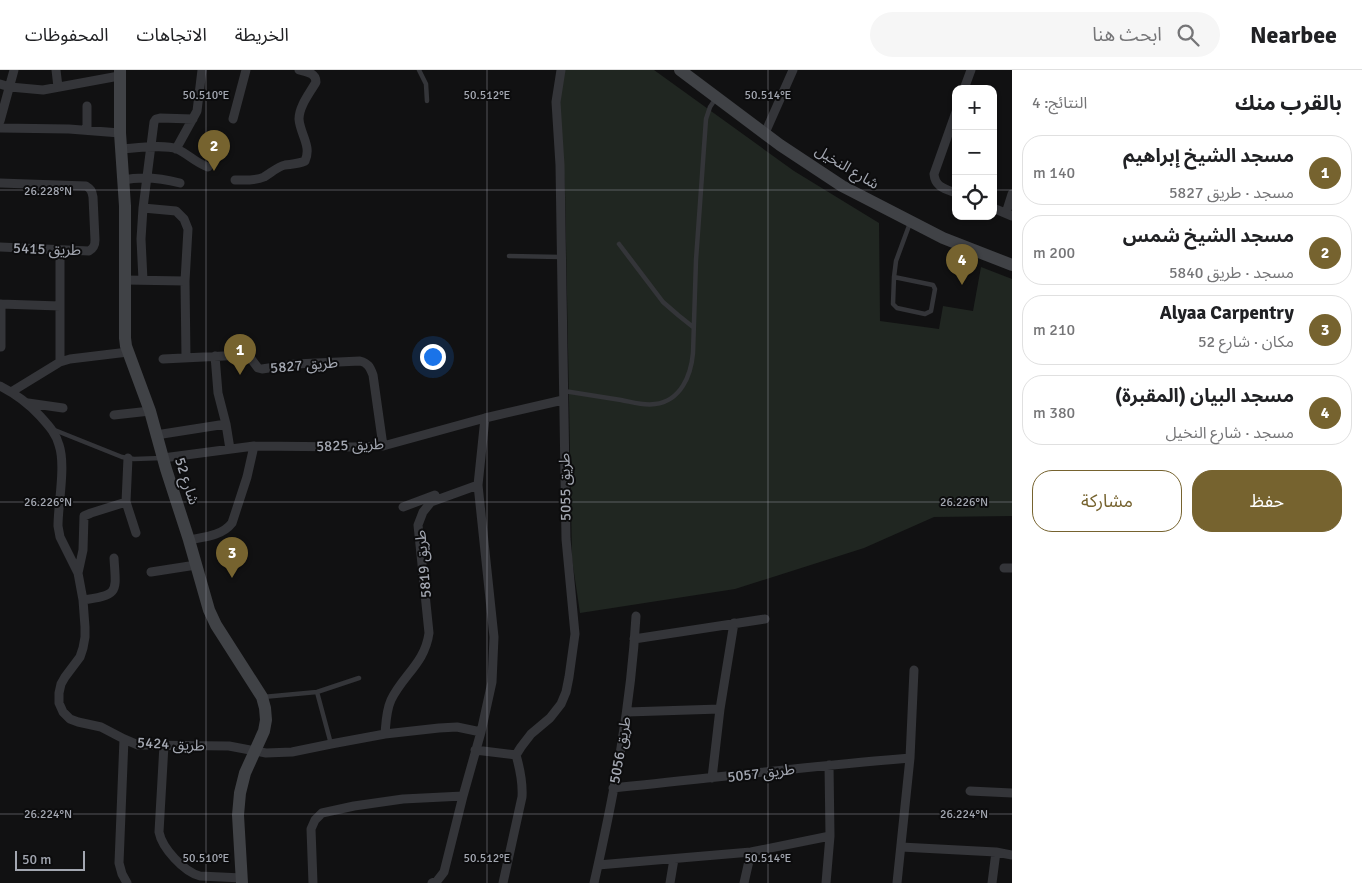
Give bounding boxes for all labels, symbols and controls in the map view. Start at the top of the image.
search box [870,12,1220,57]
text: Nearbee [1250,20,1337,50]
icon: search [1174,21,1202,49]
text: ابحث هنا [1092,23,1162,47]
text: المحفوظات [25,24,109,46]
text: الاتجاهات [137,24,207,46]
text: الخريطة [235,24,289,46]
map controls [952,85,997,220]
button: + [952,85,997,130]
text: 50.510°E [183,88,230,103]
text: 50.512°E [464,88,511,103]
text: 50.514°E [745,88,792,103]
text: بالقرب منك [1235,90,1342,116]
text: النتائج: 4 [1032,93,1087,113]
pin: 2 [198,130,230,171]
button: − [952,130,997,175]
street label: شارع النخيل [810,141,882,196]
text: مسجد الشيخ إبراهيم [1123,144,1294,168]
text: 140 m [1033,163,1075,183]
text: 1 [1321,163,1329,183]
button: locate [952,175,997,220]
text: مسجد · طريق 5827 [1169,183,1294,203]
text: 26.228°N [24,184,72,199]
text: مسجد الشيخ شمس [1123,224,1294,248]
street label: طريق 5415 [13,239,81,260]
text: 200 m [1033,243,1075,263]
text: 2 [1321,243,1329,263]
pin: 4 [946,244,978,285]
text: مسجد · طريق 5840 [1169,263,1294,283]
text: Alyaa Carpentry [1160,301,1294,325]
text: 210 m [1033,320,1075,340]
text: 3 [1321,320,1329,340]
text: مكان · شارع 52 [1198,332,1294,352]
pin: 1 [224,334,256,375]
your location [420,344,446,370]
street label: طريق 5827 [269,353,339,378]
text: مسجد البيان (المقبرة) [1115,384,1294,408]
text: 380 m [1033,403,1075,423]
text: 4 [1321,403,1329,423]
text: مسجد · شارع النخيل [1165,423,1294,443]
street label: طريق 5825 [316,435,384,456]
street label: طريق 5055 [555,453,576,521]
street label: شارع 52 [168,455,203,508]
button: مشاركة [1032,470,1182,532]
button: حفظ [1192,470,1342,532]
text: 26.226°N [24,495,72,510]
text: 26.226°N [940,495,988,510]
street label: طريق 5819 [411,529,436,599]
pin: 3 [216,537,248,578]
street label: طريق 5056 [605,715,636,785]
street label: طريق 5424 [137,733,205,756]
street label: طريق 5057 [726,760,796,787]
text: 26.224°N [24,807,72,822]
text: 26.224°N [940,807,988,822]
scale bar [15,848,85,871]
text: 50 m [22,851,51,868]
text: 50.510°E [183,851,230,866]
text: 50.512°E [464,851,511,866]
text: 50.514°E [745,851,792,866]

